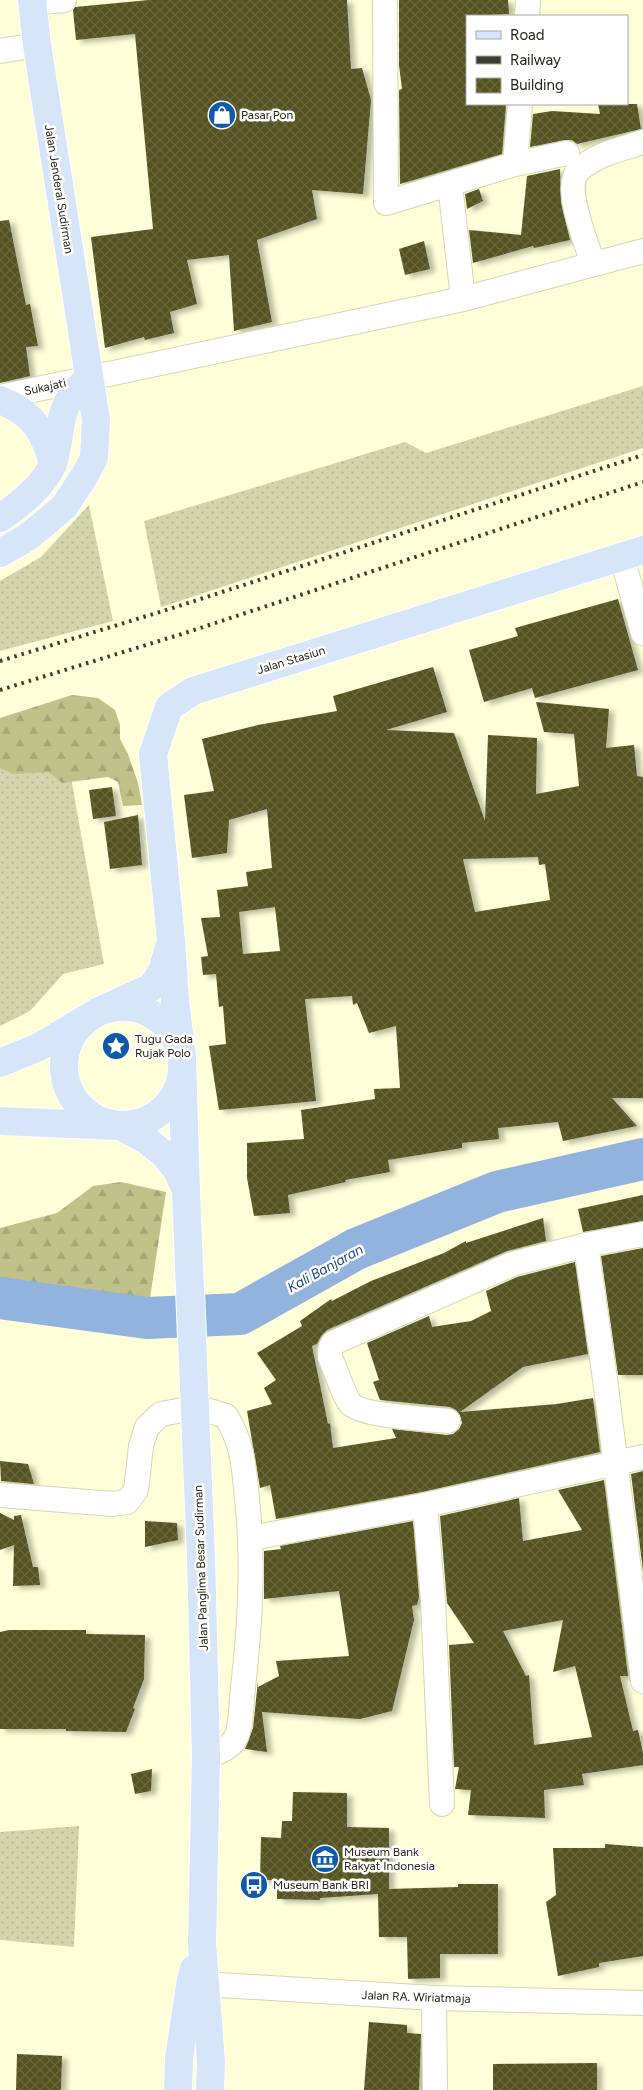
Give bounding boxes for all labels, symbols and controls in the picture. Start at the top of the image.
legend [466,15,628,105]
text: Road [510,26,545,44]
text: Railway [510,51,561,69]
text: Building [510,76,564,94]
shop icon: Pasar Pon [207,100,237,130]
place label: Pasar Pon [241,108,293,122]
street label: Jalan Jenderal Sudirman [42,123,76,255]
street label: Sukajati [23,376,67,398]
street label: Jalan Stasiun [255,643,327,677]
place icon: Tugu Gada Rujak Polo [101,1031,131,1061]
place label: Tugu Gada Rujak Polo [135,1032,193,1060]
water label: Kali Banjaran [285,1241,366,1296]
street label: Jalan Panglima Besar Sudirman [191,1485,211,1651]
museum icon: Museum Bank Rakyat Indonesia [310,1844,340,1874]
place label: Museum Bank Rakyat Indonesia [344,1845,435,1873]
bus stop icon: Museum Bank BRI [239,1870,269,1900]
place label: Museum Bank BRI [273,1878,369,1892]
street label: Jalan RA. Wiriatmaja [361,1988,471,2006]

